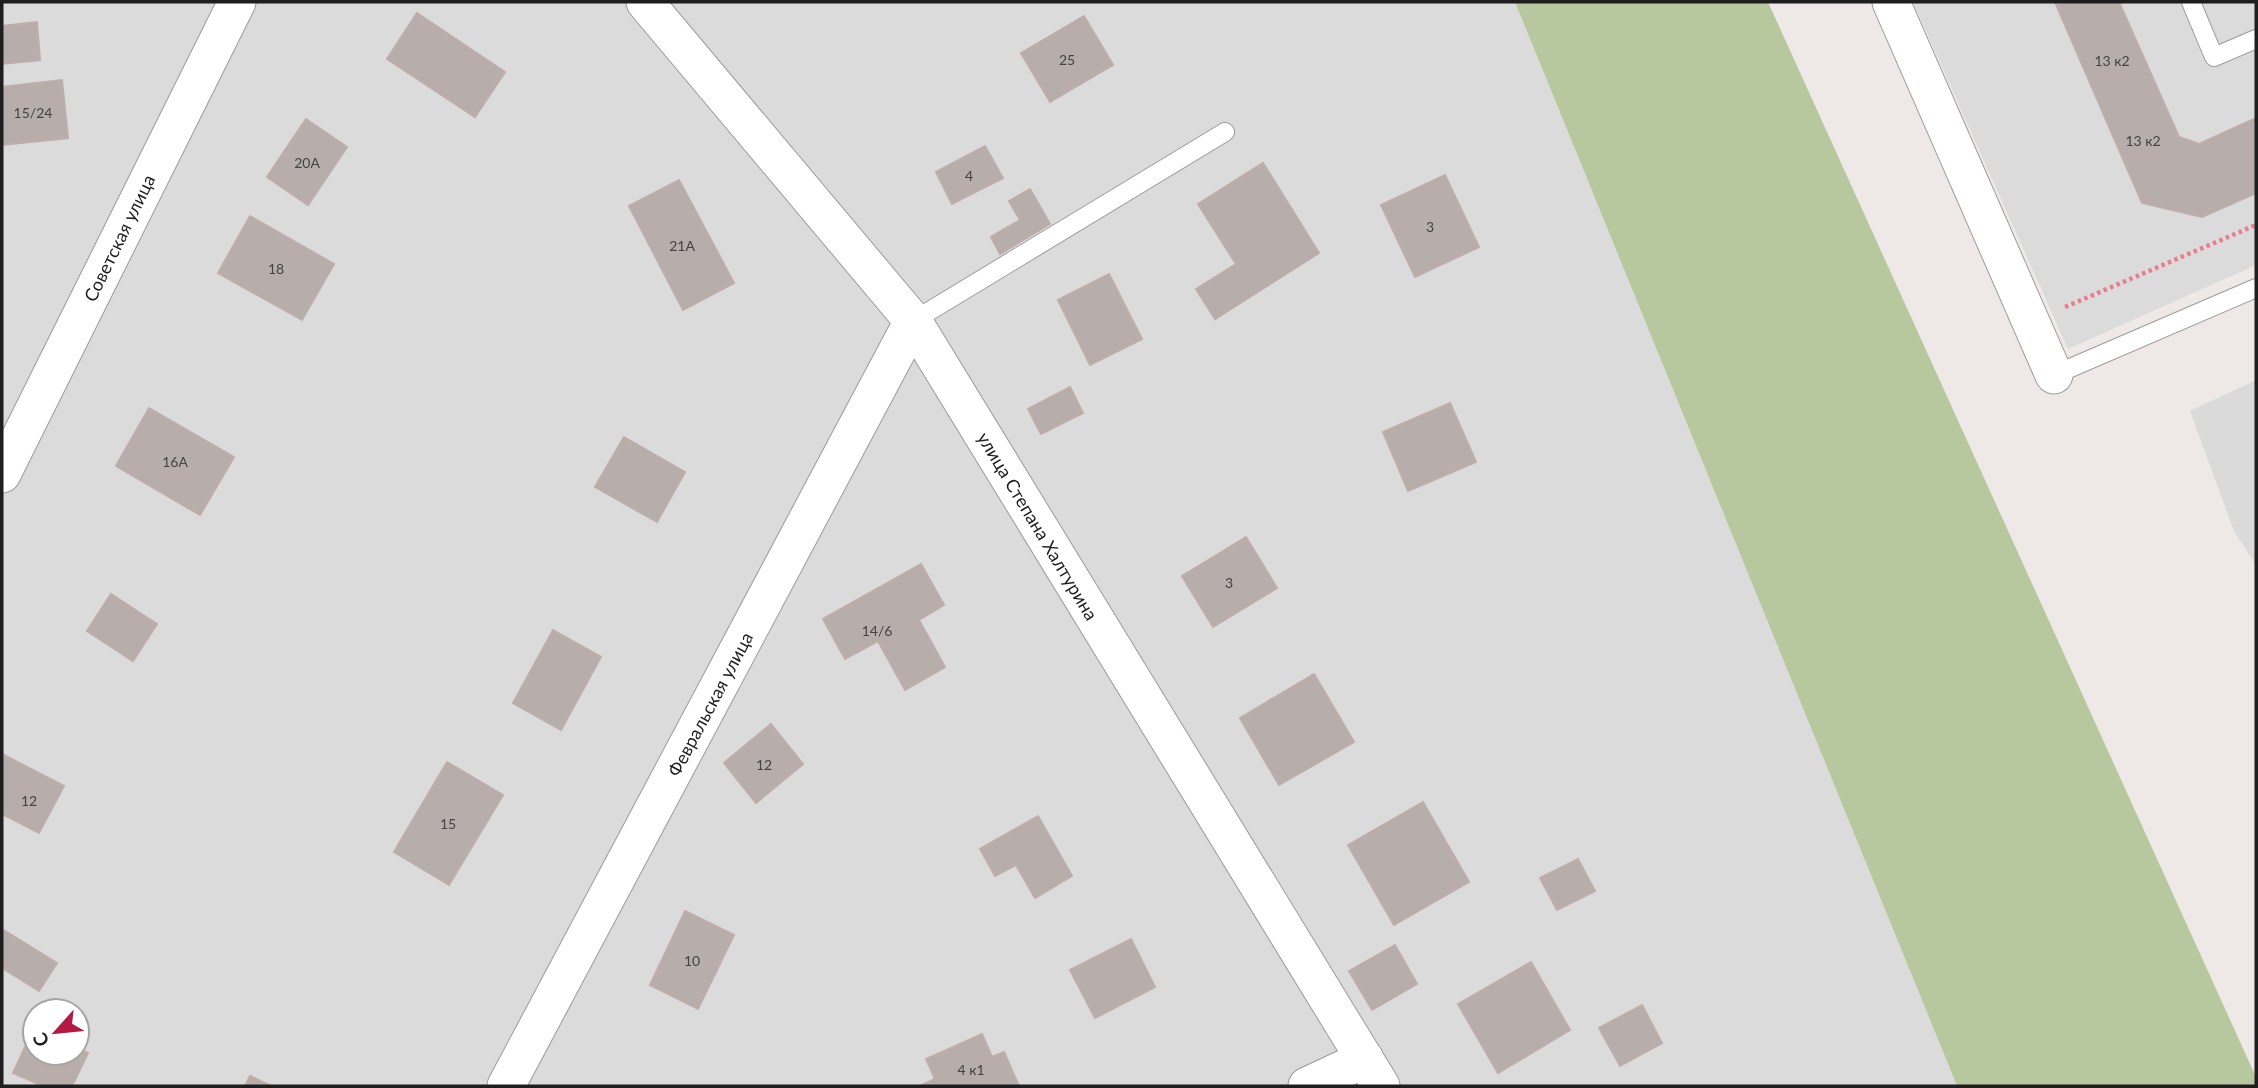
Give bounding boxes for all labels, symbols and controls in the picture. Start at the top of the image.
house number: 25 [1059,51,1075,68]
house number: 13 к2 [2094,52,2130,69]
house number: 15/24 [14,104,52,121]
house number: 13 к2 [2125,132,2161,149]
house number: 20А [294,154,320,171]
house number: 4 [965,167,973,184]
street label: Советская улица [79,171,159,305]
house number: 3 [1426,218,1434,235]
house number: 21А [669,237,695,254]
house number: 18 [268,260,284,277]
street label: улица Степана Халтурина [973,428,1103,624]
house number: 16А [162,453,188,470]
house number: 3 [1225,574,1233,591]
house number: 14/6 [862,622,892,639]
street label: Февральская улица [663,628,757,780]
house number: 12 [756,756,772,773]
house number: 12 [21,792,37,809]
house number: 15 [440,815,456,832]
house number: 10 [684,952,700,969]
north arrow [21,997,91,1067]
text: С [27,1029,54,1051]
house number: 4 к1 [957,1061,985,1078]

